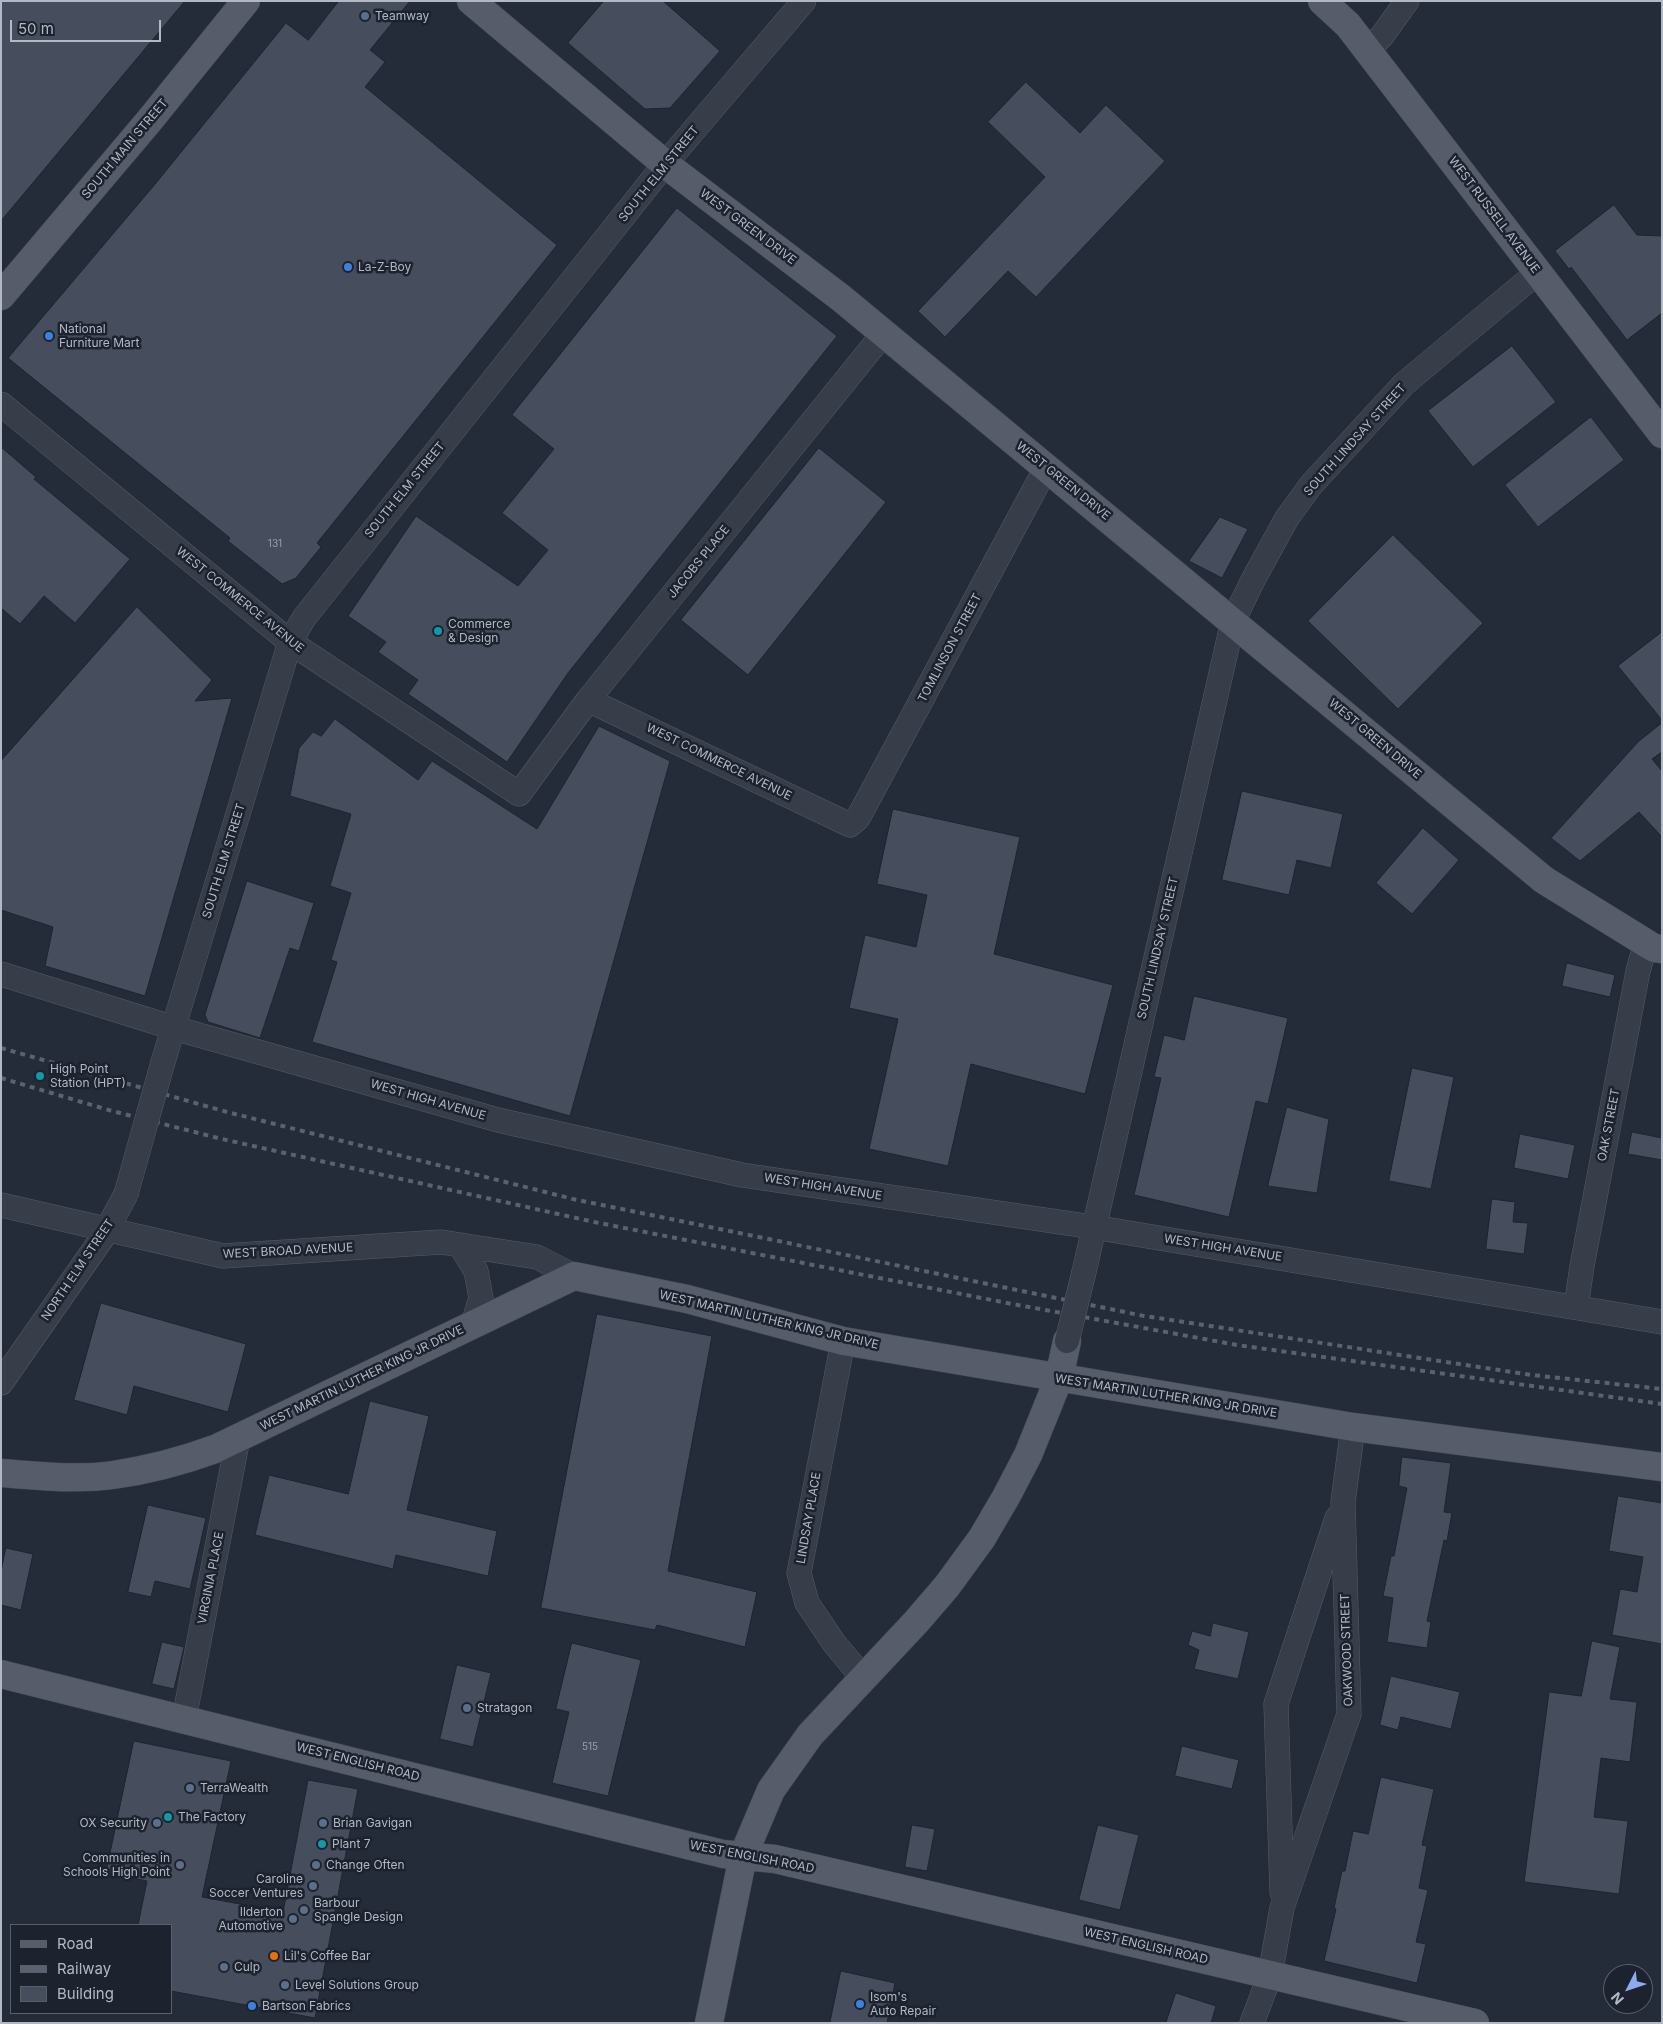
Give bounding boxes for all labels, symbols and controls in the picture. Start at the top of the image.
place label: Teamway [375,9,429,23]
scale bar [12,10,164,42]
marker: Teamway [359,10,371,22]
text: 50 m [18,19,54,38]
street label: SOUTH MAIN STREET [79,96,171,202]
street label: SOUTH ELM STREET [616,123,702,225]
street label: WEST RUSSELL AVENUE [1445,154,1543,276]
street label: WEST GREEN DRIVE [697,186,799,268]
place label: La-Z-Boy [358,260,411,274]
marker: La-Z-Boy [342,261,354,273]
place label: National Furniture Mart [59,322,139,350]
marker: National Furniture Mart [43,330,55,342]
street label: SOUTH LINDSAY STREET [1301,381,1409,499]
street label: SOUTH ELM STREET [362,439,448,541]
street label: WEST GREEN DRIVE [1013,439,1113,523]
street label: JACOBS PLACE [665,523,733,601]
house number: 131 [268,538,282,550]
street label: WEST COMMERCE AVENUE [173,544,307,656]
street label: TOMLINSON STREET [915,591,985,705]
place label: Commerce & Design [448,617,510,645]
marker: Commerce & Design [432,625,444,637]
street label: WEST GREEN DRIVE [1326,696,1424,782]
street label: WEST COMMERCE AVENUE [644,720,794,804]
street label: SOUTH ELM STREET [200,802,248,920]
street label: SOUTH LINDSAY STREET [1135,875,1181,1021]
place label: High Point Station (HPT) [50,1062,126,1090]
marker: High Point Station (HPT) [34,1070,46,1082]
street label: WEST HIGH AVENUE [369,1077,487,1123]
street label: OAK STREET [1595,1087,1623,1163]
street label: WEST HIGH AVENUE [763,1171,883,1203]
street label: NORTH ELM STREET [39,1216,117,1324]
street label: WEST HIGH AVENUE [1163,1232,1283,1264]
street label: WEST BROAD AVENUE [222,1240,354,1262]
street label: WEST MARTIN LUTHER KING JR DRIVE [658,1288,880,1352]
street label: WEST MARTIN LUTHER KING JR DRIVE [258,1322,466,1434]
street label: WEST MARTIN LUTHER KING JR DRIVE [1054,1371,1278,1421]
street label: LINDSAY PLACE [794,1471,824,1565]
street label: VIRGINIA PLACE [195,1531,227,1625]
street label: OAKWOOD STREET [1338,1593,1356,1707]
place label: Stratagon [477,1701,532,1715]
marker: Stratagon [461,1702,473,1714]
street label: WEST ENGLISH ROAD [295,1740,421,1784]
house number: 515 [582,1741,598,1753]
place label: TerraWealth [200,1781,268,1795]
marker: TerraWealth [184,1782,196,1794]
place label: The Factory [178,1810,246,1824]
marker: The Factory [162,1811,174,1823]
place label: OX Security [80,1816,147,1830]
place label: Brian Gavigan [333,1816,412,1830]
marker: OX Security [151,1817,163,1829]
marker: Brian Gavigan [317,1817,329,1829]
place label: Plant 7 [332,1837,370,1851]
marker: Plant 7 [316,1838,328,1850]
street label: WEST ENGLISH ROAD [689,1838,815,1876]
place label: Communities in Schools High Point [63,1851,170,1879]
place label: Change Often [326,1858,405,1872]
marker: Communities in Schools High Point [174,1859,186,1871]
marker: Change Often [310,1859,322,1871]
place label: Caroline Soccer Ventures [209,1872,303,1900]
marker: Caroline Soccer Ventures [307,1880,319,1892]
place label: Barbour Spangle Design [314,1896,403,1924]
marker: Barbour Spangle Design [298,1904,310,1916]
place label: Ilderton Automotive [219,1905,283,1933]
marker: Ilderton Automotive [287,1913,299,1925]
legend [10,1924,172,2014]
street label: WEST ENGLISH ROAD [1083,1925,1209,1967]
text: Road [57,1934,93,1953]
place label: Lil's Coffee Bar [284,1949,370,1963]
marker: Lil's Coffee Bar [268,1950,280,1962]
text: Railway [57,1959,111,1978]
place label: Culp [234,1960,260,1974]
marker: Culp [218,1961,230,1973]
north arrow [1603,1964,1653,2014]
place label: Level Solutions Group [295,1978,419,1992]
marker: Level Solutions Group [279,1979,291,1991]
text: Building [57,1984,114,2003]
text: N [1607,1989,1627,2008]
place label: Isom's Auto Repair [870,1990,936,2018]
marker: Isom's Auto Repair [854,1998,866,2010]
place label: Bartson Fabrics [262,1999,351,2013]
marker: Bartson Fabrics [246,2000,258,2012]

